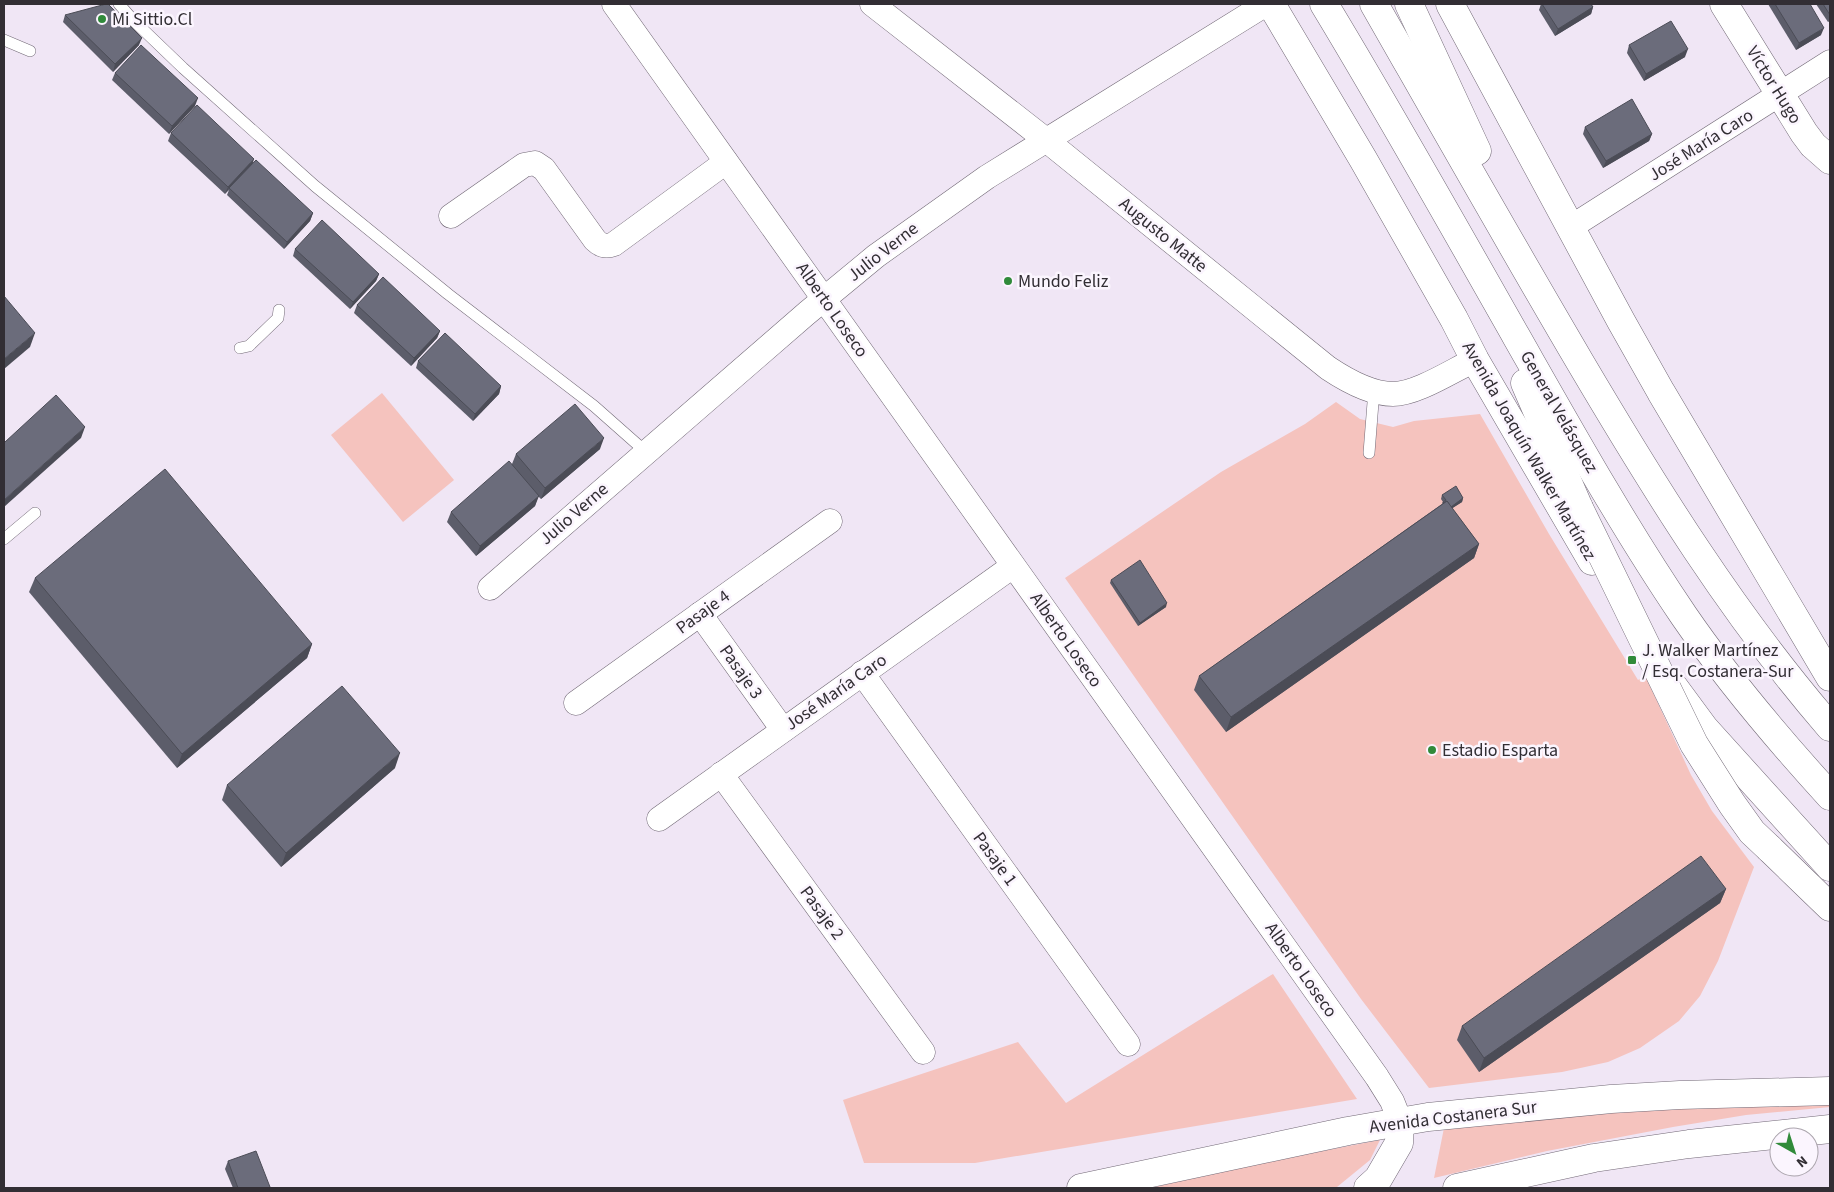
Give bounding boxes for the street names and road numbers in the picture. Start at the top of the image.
street label: Víctor Hugo [1740,41,1808,129]
street label: José María Caro [1644,103,1758,187]
street label: Augusto Matte [1114,192,1213,278]
street label: Julio Verne [842,216,924,288]
street label: Alberto Loseco [790,257,874,363]
street label: Avenida Joaquín Walker Martínez [1456,337,1602,565]
street label: General Velásquez [1514,346,1604,478]
street label: Julio Verne [534,477,614,551]
street label: Pasaje 4 [671,584,735,640]
street label: Alberto Loseco [1024,587,1108,693]
street label: Pasaje 3 [713,640,769,704]
street label: José María Caro [780,648,892,736]
street label: Pasaje 1 [967,827,1023,891]
street label: Pasaje 2 [794,881,850,945]
street label: Alberto Loseco [1259,917,1343,1023]
street label: Avenida Costanera Sur [1368,1094,1539,1140]

